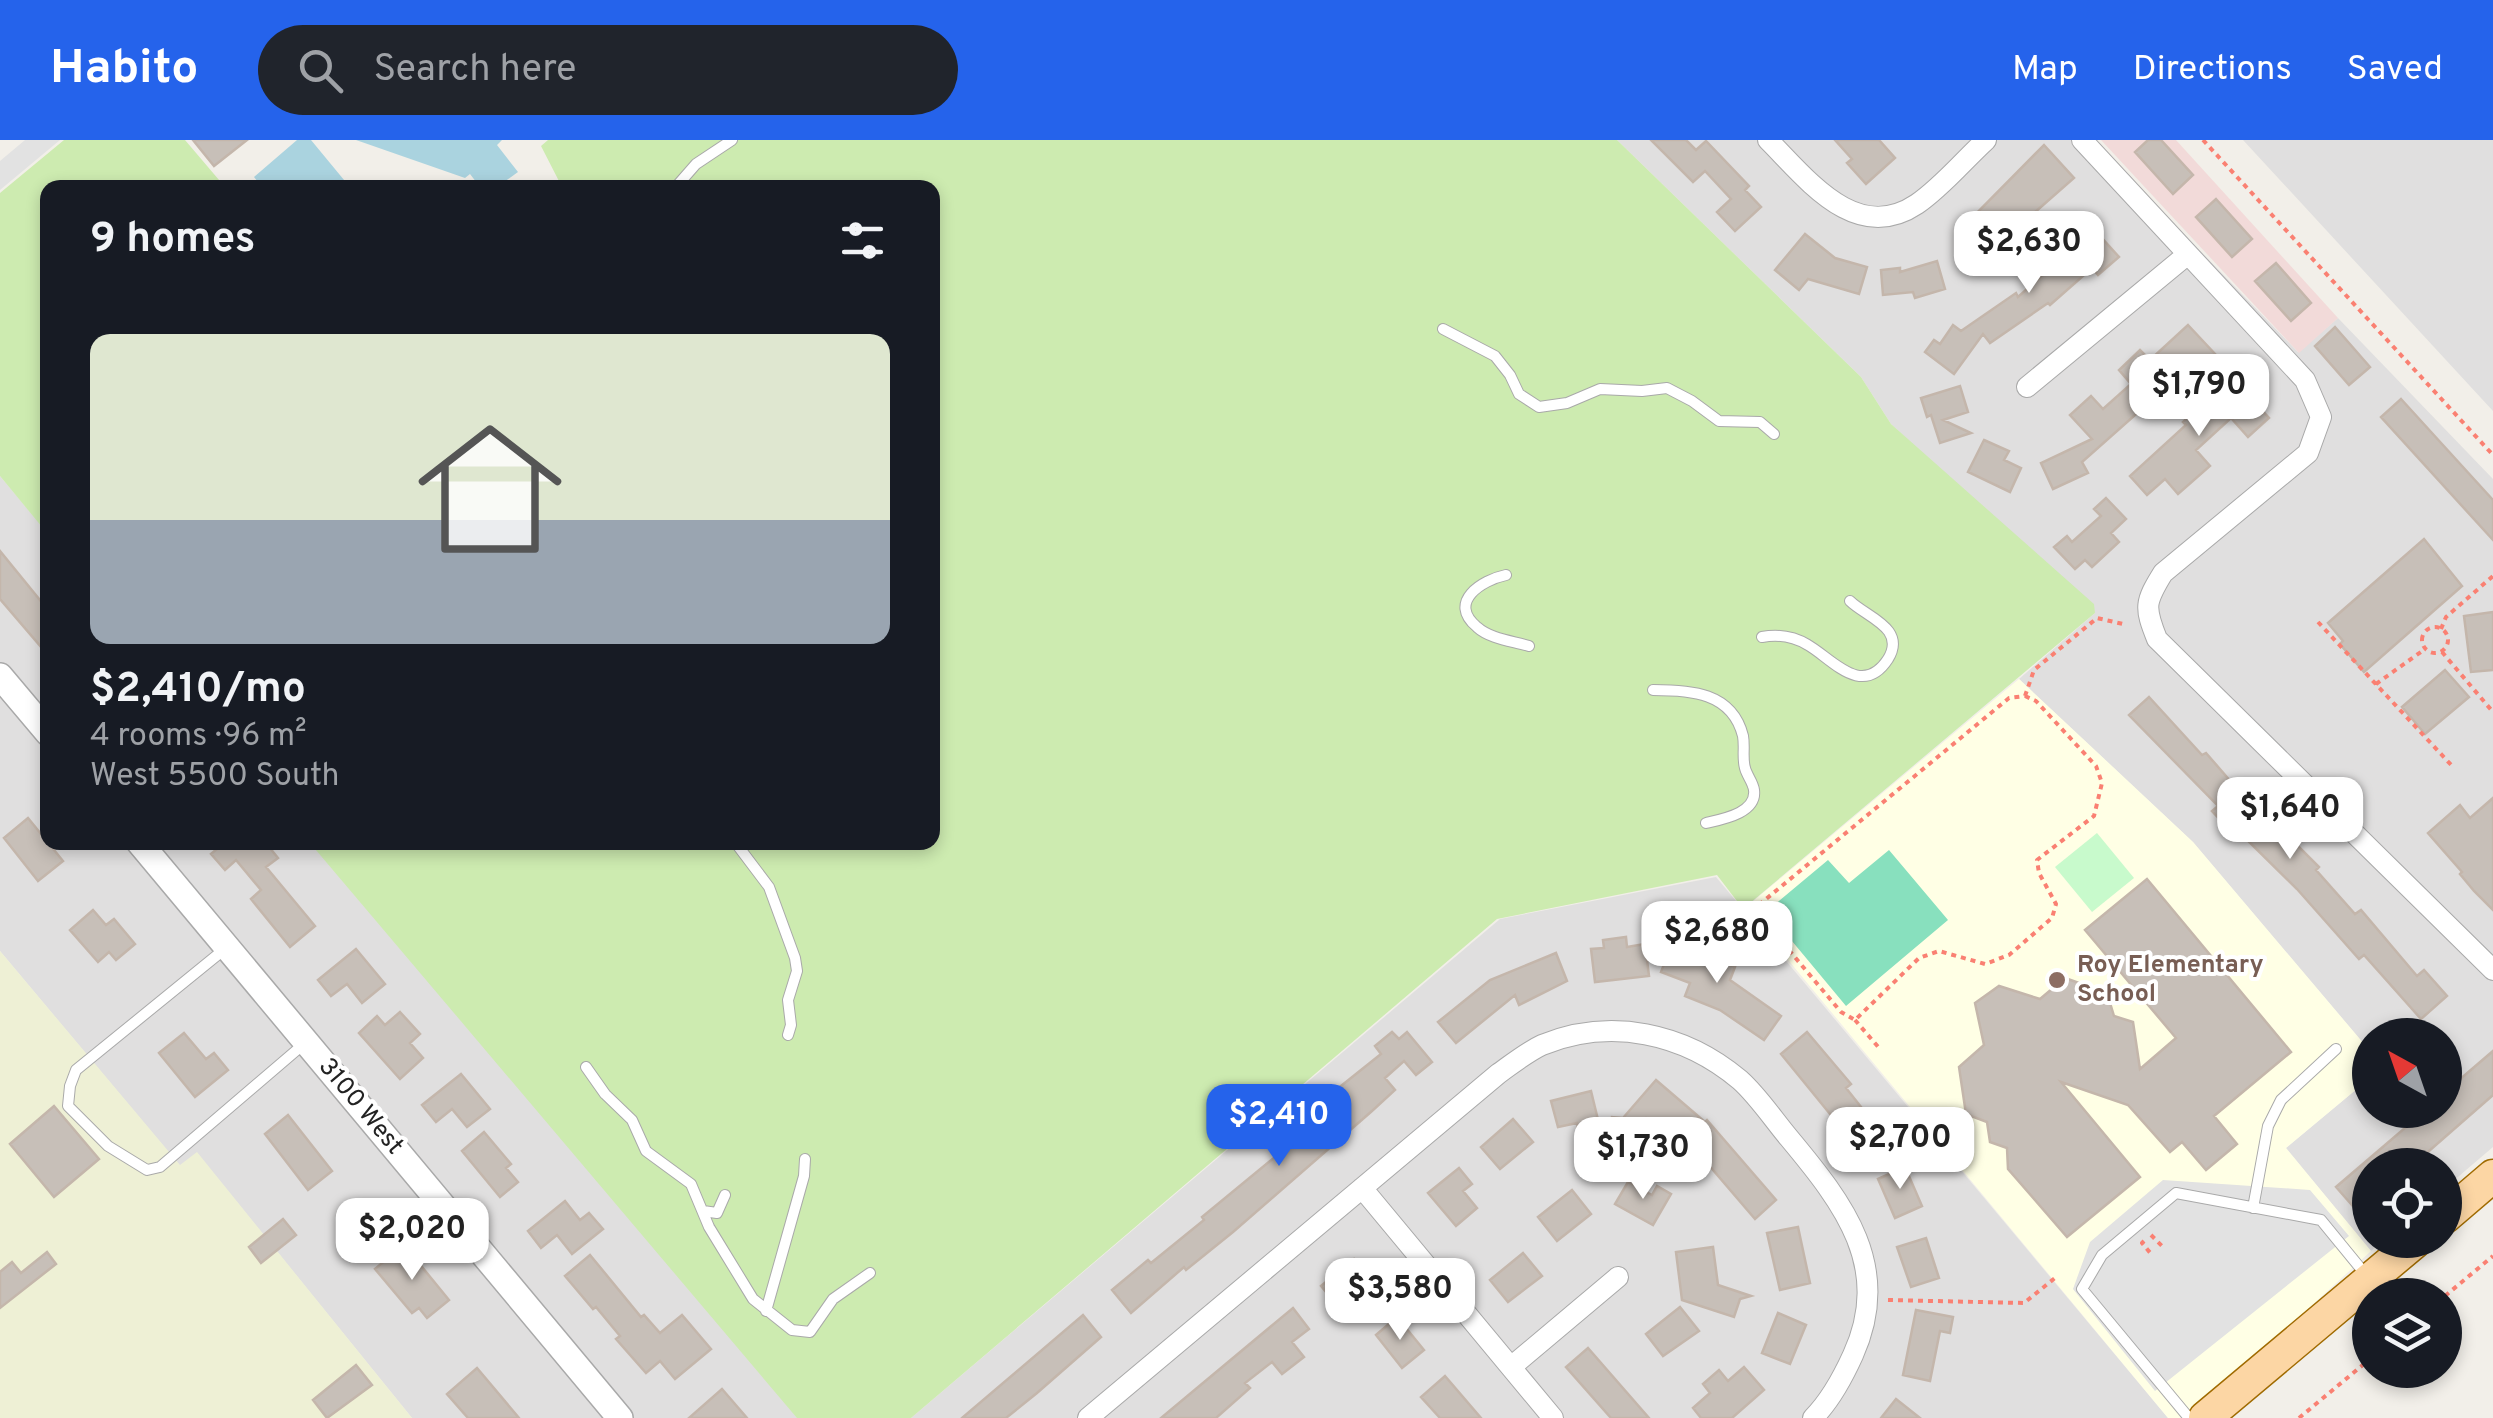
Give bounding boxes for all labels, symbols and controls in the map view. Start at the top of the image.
search box [258,25,958,115]
text: Habito [50,40,198,100]
icon: search [293,43,348,98]
text: Search here [373,46,577,95]
text: Map [2012,48,2078,92]
text: Directions [2133,48,2292,92]
text: Saved [2347,48,2443,92]
pin: $2,630 [1948,211,2110,296]
icon: filters [835,213,890,268]
text: 9 homes [90,214,255,267]
text: $2,630 [1976,223,2082,263]
pin: $1,790 [2118,354,2280,439]
text: $1,790 [2151,366,2247,406]
icon: home [400,399,580,579]
text: $2,410/mo [90,664,306,717]
text: 4 rooms · 96 m² [90,717,307,757]
text: West 5500 South [90,757,339,797]
pin: $1,640 [2209,777,2371,862]
text: $1,640 [2239,789,2341,829]
pin: $2,680 [1636,901,1798,986]
text: $2,680 [1663,913,1771,953]
place label: Roy Elementary School [2077,950,2264,1011]
marker: Roy Elementary School [2046,969,2068,991]
north arrow [2352,1018,2462,1128]
map controls [2352,1018,2462,1388]
street label: 3100 West [310,1052,410,1162]
pin: $2,410 [1198,1084,1360,1169]
text: $2,410 [1228,1096,1330,1136]
pin: $2,700 [1819,1107,1981,1192]
pin: $1,730 [1562,1117,1724,1202]
text: $2,700 [1848,1119,1952,1159]
text: $1,730 [1596,1129,1690,1169]
button: locate [2352,1148,2462,1258]
pin: $2,020 [331,1198,493,1283]
text: $2,020 [358,1210,466,1250]
pin: $3,580 [1319,1258,1481,1343]
text: $3,580 [1347,1270,1453,1310]
button: layers [2352,1278,2462,1388]

